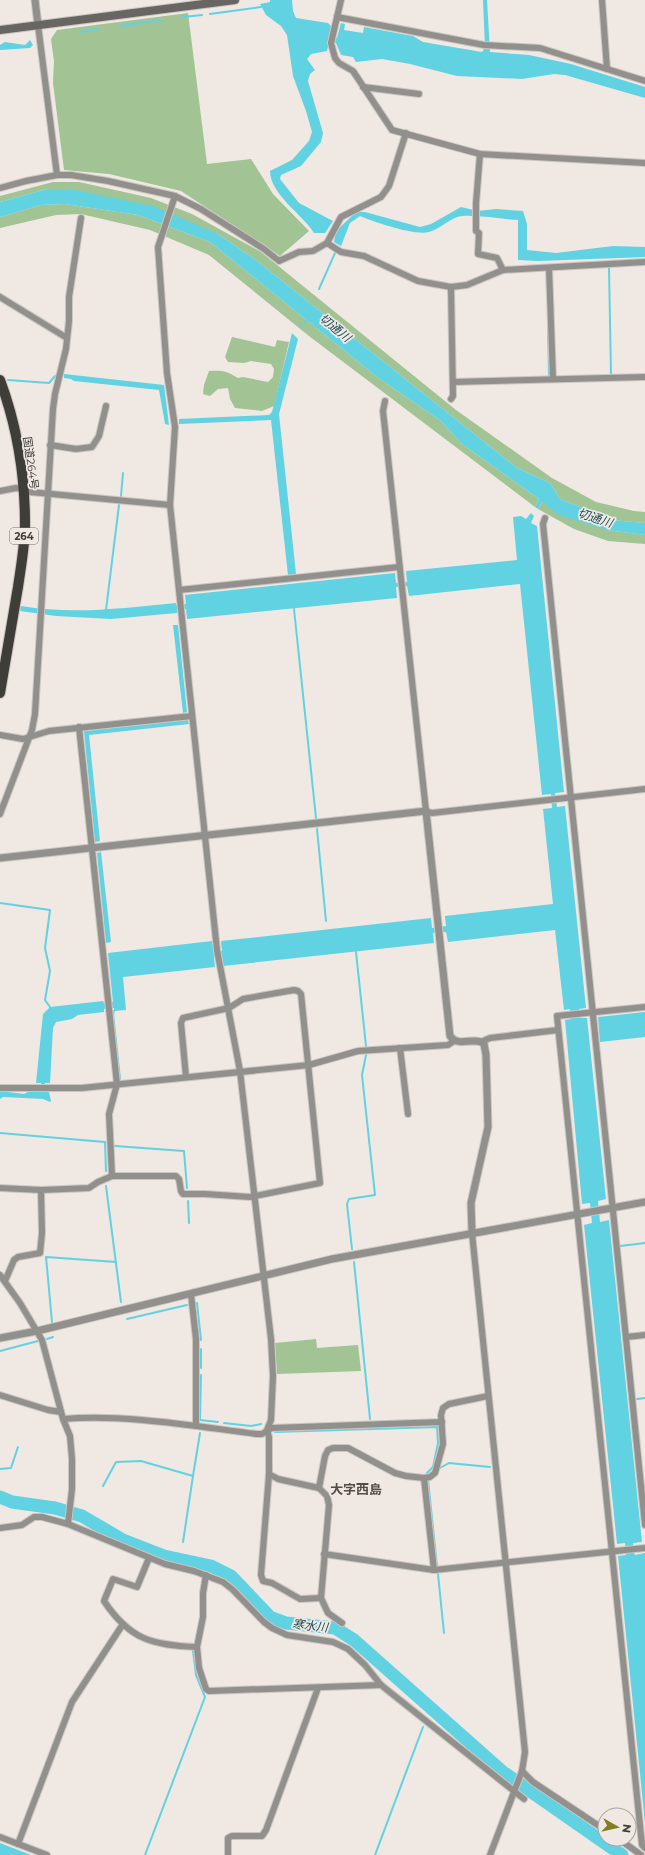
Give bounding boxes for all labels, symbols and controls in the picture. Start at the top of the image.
water label: 切通川 [317,310,356,346]
street label: 国道264号 [20,436,42,490]
water label: 切通川 [576,505,616,531]
road number: 264 [10,528,38,544]
district label: 大字西島 [330,1481,382,1497]
water label: 寒水川 [291,1616,331,1635]
north arrow [597,1807,637,1847]
text: N [619,1823,634,1834]

